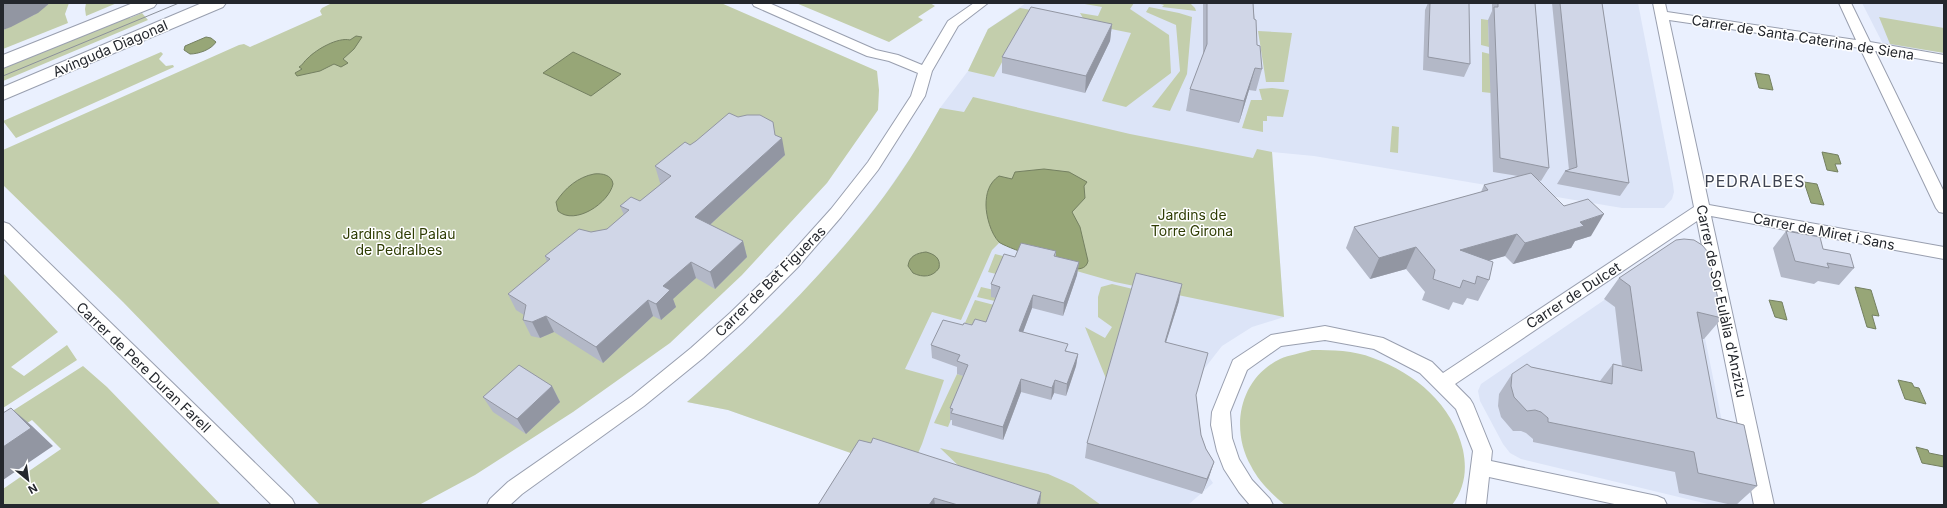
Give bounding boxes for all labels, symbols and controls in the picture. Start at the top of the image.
street label: Carrer de Santa Caterina de Siena [1690,11,1916,63]
street label: Avinguda Diagonal [50,16,170,80]
district label: PEDRALBES [1704,171,1806,191]
street label: Carrer de Sor Eulàlia d'Anzizu [1693,203,1751,399]
park label: Jardins de Torre Girona [1151,206,1233,239]
street label: Carrer de Miret i Sans [1752,209,1896,253]
street label: Carrer de Bet Figueras [711,222,829,340]
park label: Jardins del Palau de Pedralbes [343,225,455,258]
street label: Carrer de Dulcet [1523,258,1624,332]
street label: Carrer de Pere Duran Farell [73,298,215,436]
north arrow [8,460,48,500]
text: N [26,481,40,497]

